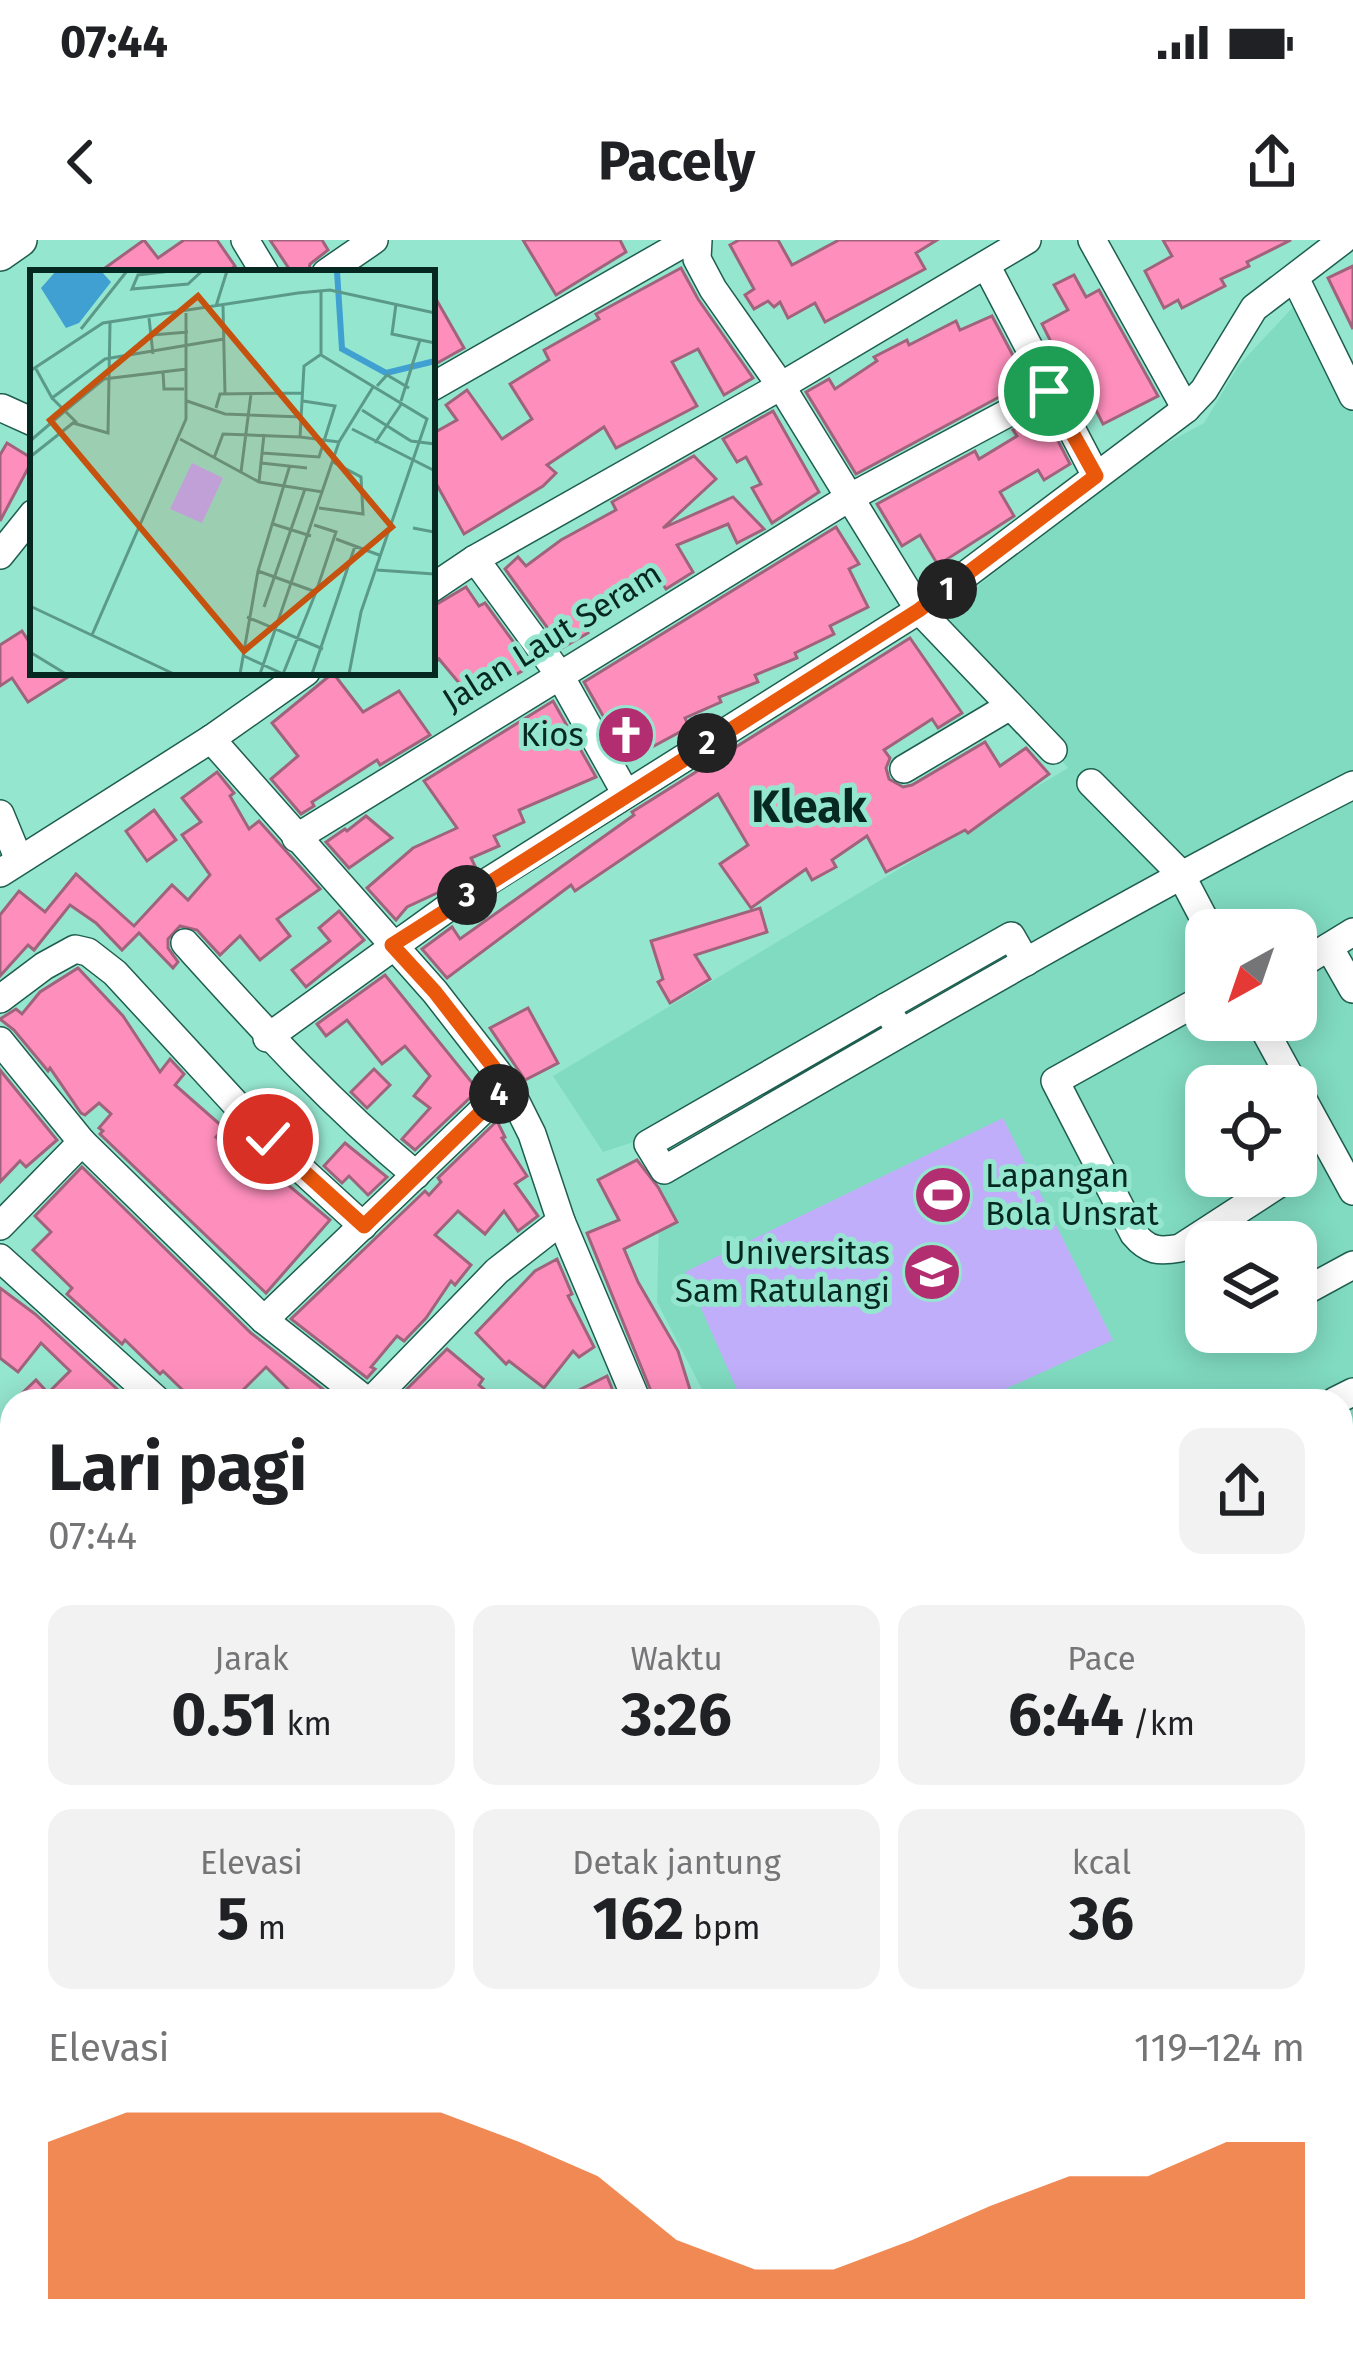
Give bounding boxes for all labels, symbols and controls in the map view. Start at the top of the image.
text: 07:44 [60,15,168,69]
icon: back [48,129,114,195]
icon: share [1239,129,1305,195]
text: Pacely [598,130,755,194]
inset map [30,270,435,675]
pin [998,340,1100,442]
icon: arrive [1016,358,1082,424]
street label: Jalan Laut Seram [435,554,669,720]
pin: 1 [917,559,977,619]
text: 1 [939,569,955,609]
church icon: Kios [595,704,657,766]
pin: 2 [677,713,737,773]
place label: Kios [521,715,584,755]
text: 2 [698,723,716,763]
district label: Kleak [751,780,868,834]
pin: 3 [437,865,497,925]
text: 3 [458,875,476,915]
north arrow [1185,909,1317,1041]
map controls [1185,909,1317,1353]
pin: 4 [469,1064,529,1124]
button: locate [1185,1065,1317,1197]
text: 4 [490,1074,508,1114]
pin [217,1088,319,1190]
icon: check [235,1106,301,1172]
place label: Lapangan Bola Unsrat [985,1156,1159,1234]
sports icon: Lapangan Bola Unsrat [912,1164,974,1226]
button: layers [1185,1221,1317,1353]
place label: Universitas Sam Ratulangi [675,1233,890,1311]
school or university icon: Universitas Sam Ratulangi [901,1241,963,1303]
text: Lari pagi [48,1428,307,1507]
button: share [1179,1428,1305,1554]
text: 07:44 [48,1513,137,1559]
text: Jarak [214,1639,289,1679]
text: Waktu [630,1639,723,1679]
text: Pace [1067,1639,1136,1679]
text: 0.51 [171,1679,278,1751]
text: 3:26 [621,1679,732,1751]
text: 6:44 [1008,1679,1124,1751]
text: km [278,1704,332,1744]
text: /km [1124,1704,1195,1744]
text: Elevasi [200,1843,303,1883]
text: Detak jantung [572,1843,781,1883]
text: kcal [1072,1843,1131,1883]
text: 5 [217,1883,249,1955]
text: 162 [592,1883,684,1955]
text: 36 [1069,1883,1134,1955]
text: m [249,1908,286,1948]
text: bpm [684,1908,761,1948]
text: Elevasi [48,2025,170,2071]
text: 119–124 m [1134,2025,1305,2071]

